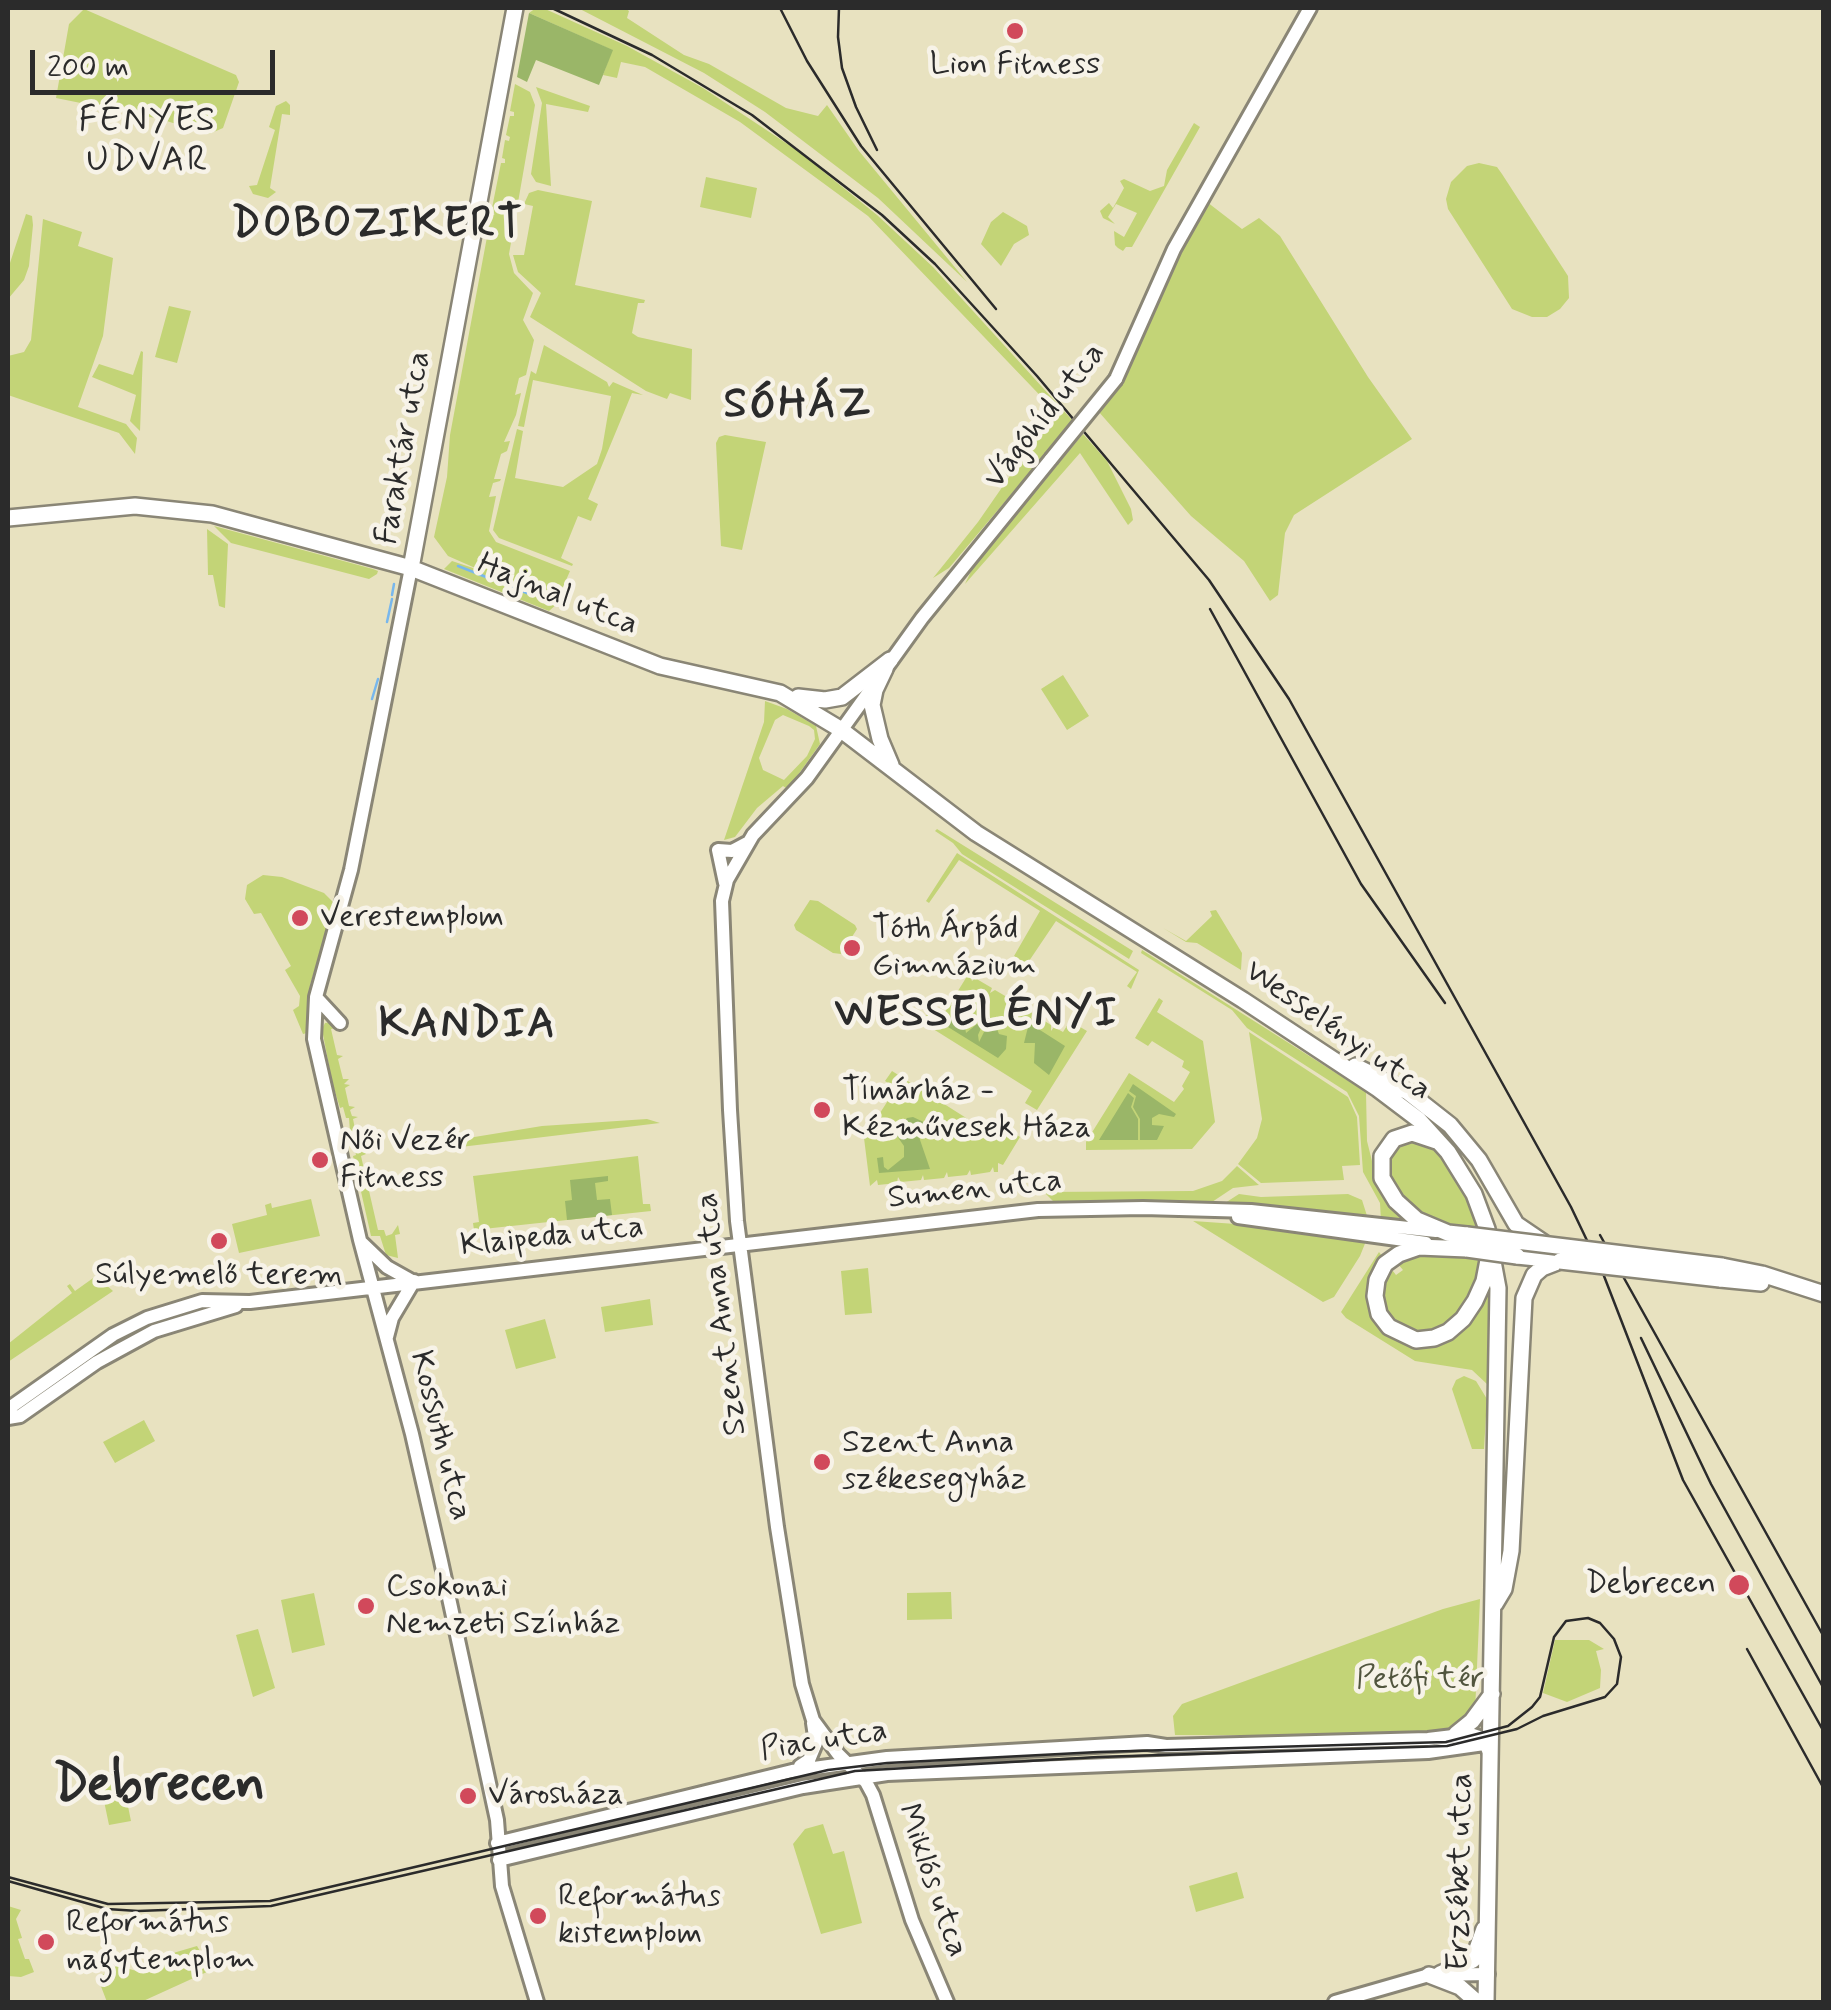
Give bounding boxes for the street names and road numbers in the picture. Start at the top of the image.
street label: Vágóhíd utca [977,336,1115,498]
street label: Faraktár utca [369,348,441,548]
street label: Hajnal utca [471,546,643,646]
street label: Wesselényi utca [1236,954,1438,1110]
street label: Sumen utca [886,1163,1064,1219]
street label: Szent Anna utca [689,1190,757,1438]
street label: Klaipeda utca [458,1209,646,1267]
street label: Kossuth utca [399,1347,479,1525]
street label: Piac utca [758,1713,890,1771]
street label: Erzsébet utca [1441,1773,1483,1971]
street label: Miklós utca [887,1799,975,1963]

